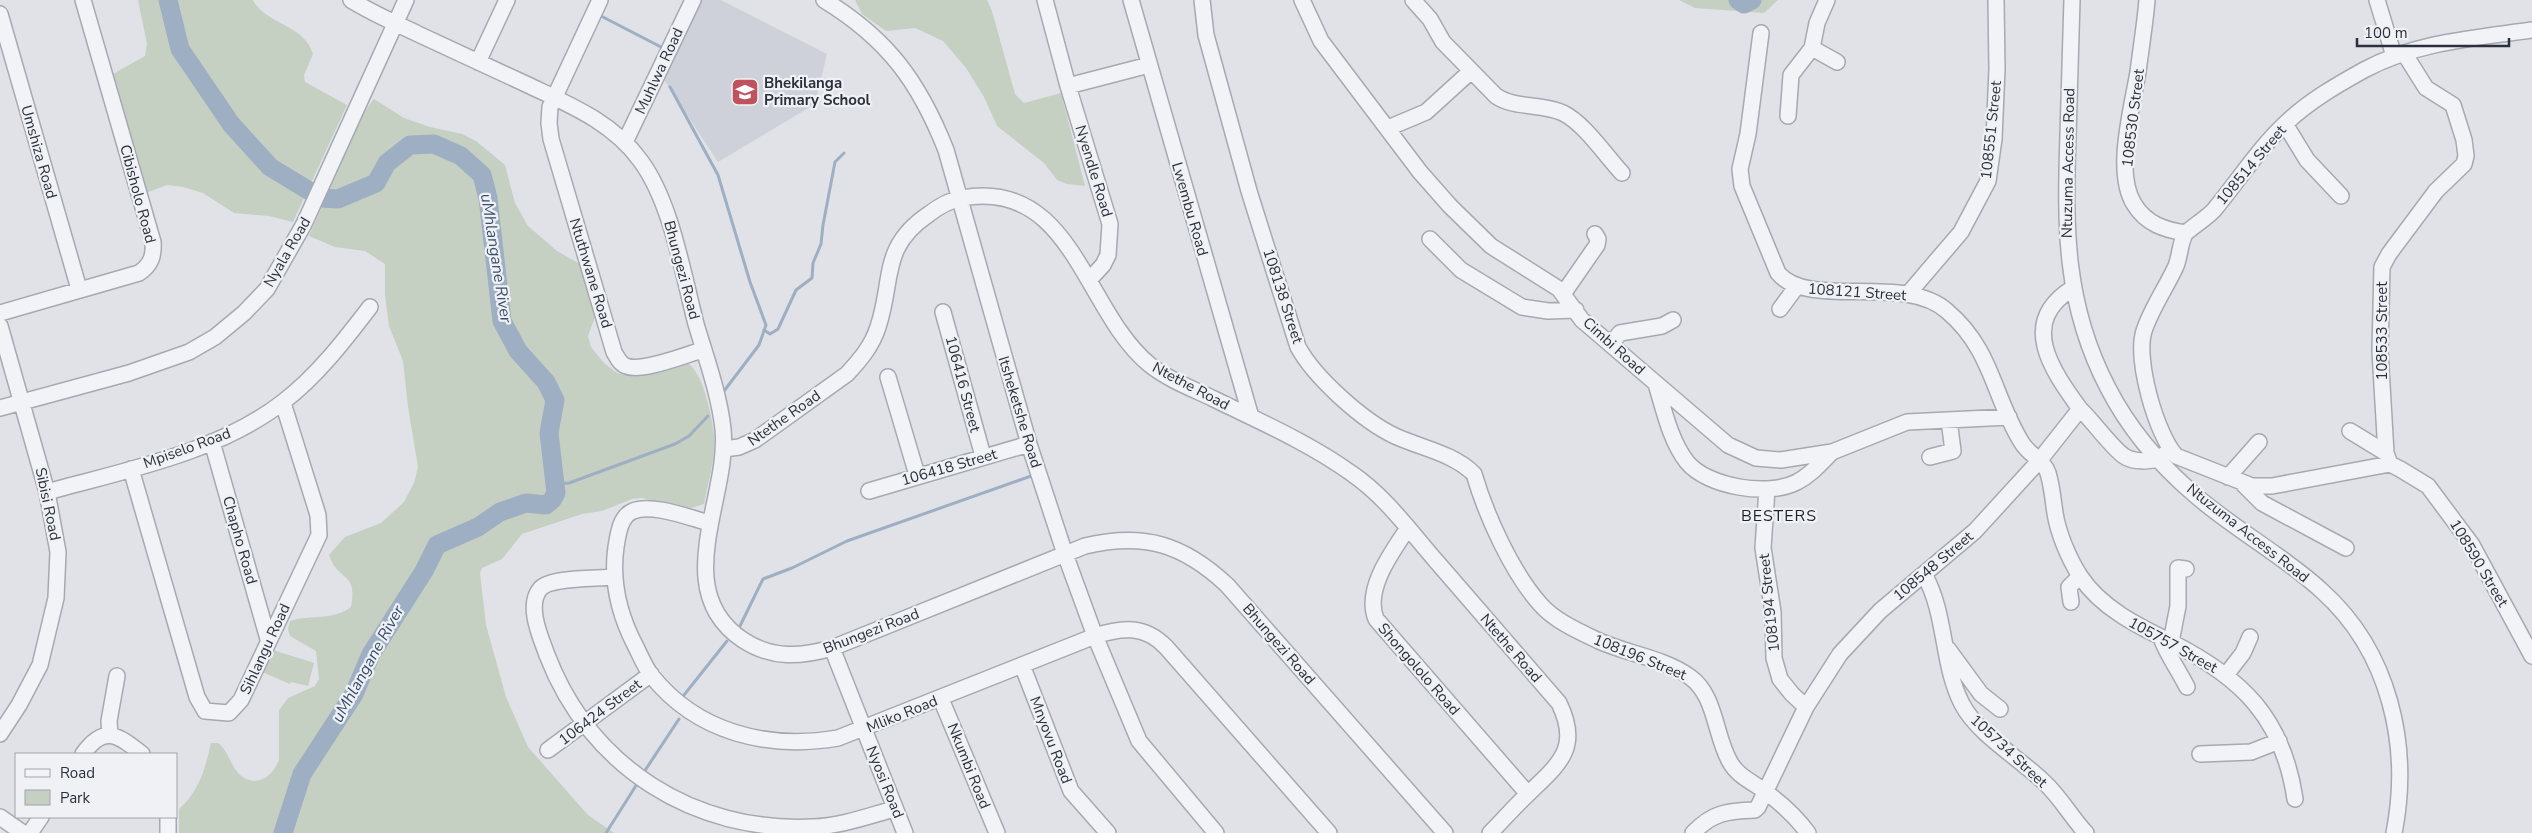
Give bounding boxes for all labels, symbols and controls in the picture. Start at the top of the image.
scale bar [2357,15,2510,47]
text: 100 m [2364,23,2408,43]
street label: Muhlwa Road [630,25,688,117]
street label: 108530 Street [2117,67,2149,168]
place label: Bhekilanga Primary School [764,73,871,110]
school or university icon: Bhekilanga Primary School [730,77,760,107]
street label: 108551 Street [1976,79,2006,180]
street label: Ntuzuma Access Road [2057,88,2079,238]
street label: Umshiza Road [16,103,62,201]
street label: 108514 Street [2212,120,2291,209]
street label: Nyendle Road [1071,123,1117,219]
street label: Cibisholo Road [115,142,161,246]
street label: Lwembu Road [1167,160,1213,258]
water label: uMhlangane River [475,192,517,325]
street label: Nyala Road [259,213,315,291]
street label: Ntuthwane Road [565,215,617,331]
street label: Bhungezi Road [659,218,705,322]
street label: 108138 Street [1258,246,1308,347]
street label: 108121 Street [1807,279,1908,305]
street label: 108533 Street [2372,281,2392,380]
street label: Cimbi Road [1579,313,1649,379]
street label: 106416 Street [941,334,986,435]
street label: Itsheketshe Road [994,354,1046,470]
street label: Ntethe Road [1149,357,1233,415]
street label: Ntethe Road [744,385,824,451]
street label: Mpiselo Road [140,423,234,473]
street label: 106418 Street [899,444,1000,490]
street label: Sibisi Road [30,466,66,542]
street label: Ntuzuma Access Road [2183,479,2313,587]
street label: Chapho Road [218,494,262,586]
district label: BESTERS [1741,505,1817,527]
street label: 108590 Street [2445,516,2513,611]
street label: 108548 Street [1889,526,1978,605]
street label: 108194 Street [1754,552,1784,653]
street label: Bhungezi Road [1238,599,1320,689]
street label: Sihlangu Road [235,600,295,698]
water label: uMhlangane River [327,601,410,726]
street label: Bhungezi Road [820,603,922,659]
street label: Ntethe Road [1476,609,1546,687]
street label: 105757 Street [2125,612,2222,678]
street label: Shongololo Road [1373,619,1465,719]
street label: 108196 Street [1590,629,1690,685]
street label: 106424 Street [555,674,646,750]
street label: Mliko Road [863,691,941,737]
street label: Mnyovu Road [1025,693,1077,787]
street label: 105734 Street [1966,710,2052,793]
street label: Nkumbi Road [943,720,995,812]
street label: Nyosi Road [861,743,909,821]
legend [15,753,178,818]
text: Road [60,763,95,783]
text: Park [60,788,90,808]

